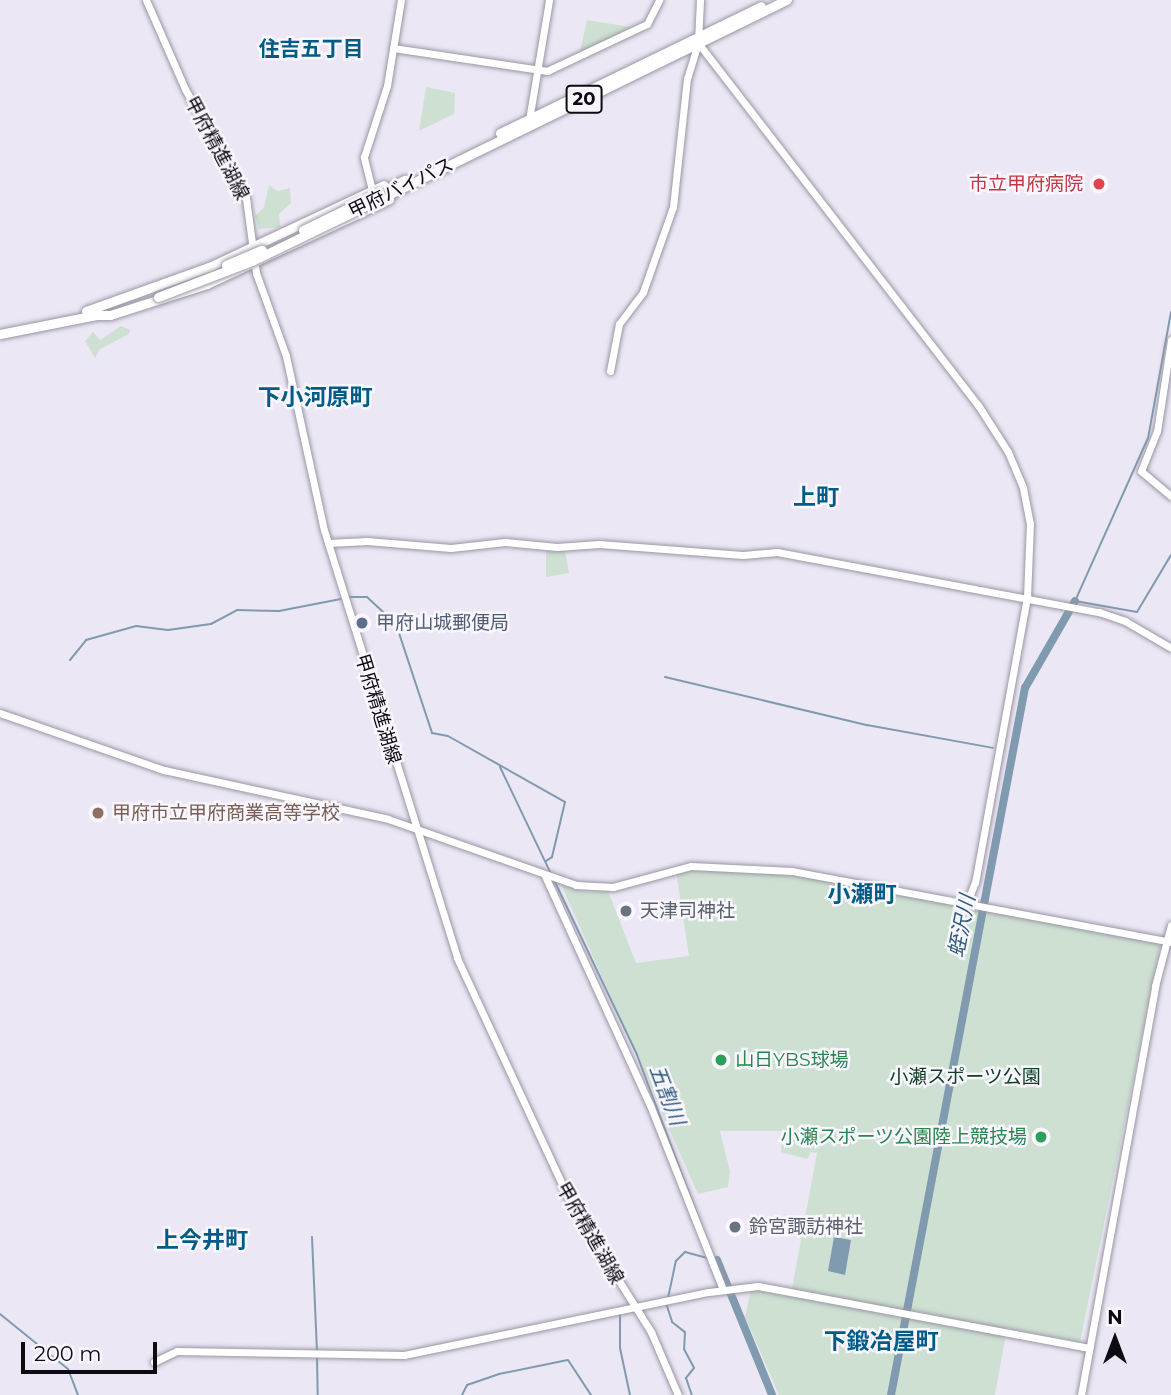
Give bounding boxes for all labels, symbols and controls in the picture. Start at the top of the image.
district label: 住吉五丁目 [259,36,363,62]
road number: 20 [565,84,603,114]
street label: 甲府精進湖線 [180,92,254,204]
street label: 甲府バイパス [345,153,457,223]
place label: 市立甲府病院 [969,173,1083,195]
marker: 市立甲府病院 [1089,174,1109,194]
district label: 下小河原町 [258,383,372,411]
district label: 上町 [793,483,839,511]
place label: 甲府山城郵便局 [376,612,509,634]
marker: 甲府山城郵便局 [354,615,370,631]
street label: 甲府精進湖線 [350,651,406,767]
place label: 甲府市立甲府商業高等学校 [112,802,340,824]
marker: 甲府市立甲府商業高等学校 [90,805,106,821]
district label: 小瀬町 [828,880,896,908]
water label: 蛭沢川 [944,893,980,959]
place label: 天津司神社 [640,900,735,922]
marker: 天津司神社 [618,903,634,919]
place label: 山日YBS球場 [735,1049,849,1071]
marker: 山日YBS球場 [713,1052,729,1068]
water label: 五割川 [644,1061,690,1129]
park label: 小瀬スポーツ公園 [889,1066,1041,1088]
place label: 小瀬スポーツ公園陸上競技場 [780,1126,1027,1148]
marker: 小瀬スポーツ公園陸上競技場 [1033,1129,1049,1145]
street label: 甲府精進湖線 [552,1178,628,1288]
place label: 鈴宮諏訪神社 [749,1216,863,1238]
marker: 鈴宮諏訪神社 [727,1219,743,1235]
district label: 上今井町 [156,1226,248,1254]
north arrow [1080,1304,1150,1374]
text: N [1107,1306,1123,1329]
district label: 下鍛冶屋町 [824,1327,938,1355]
scale bar [24,1328,161,1372]
text: 200 m [34,1341,101,1366]

